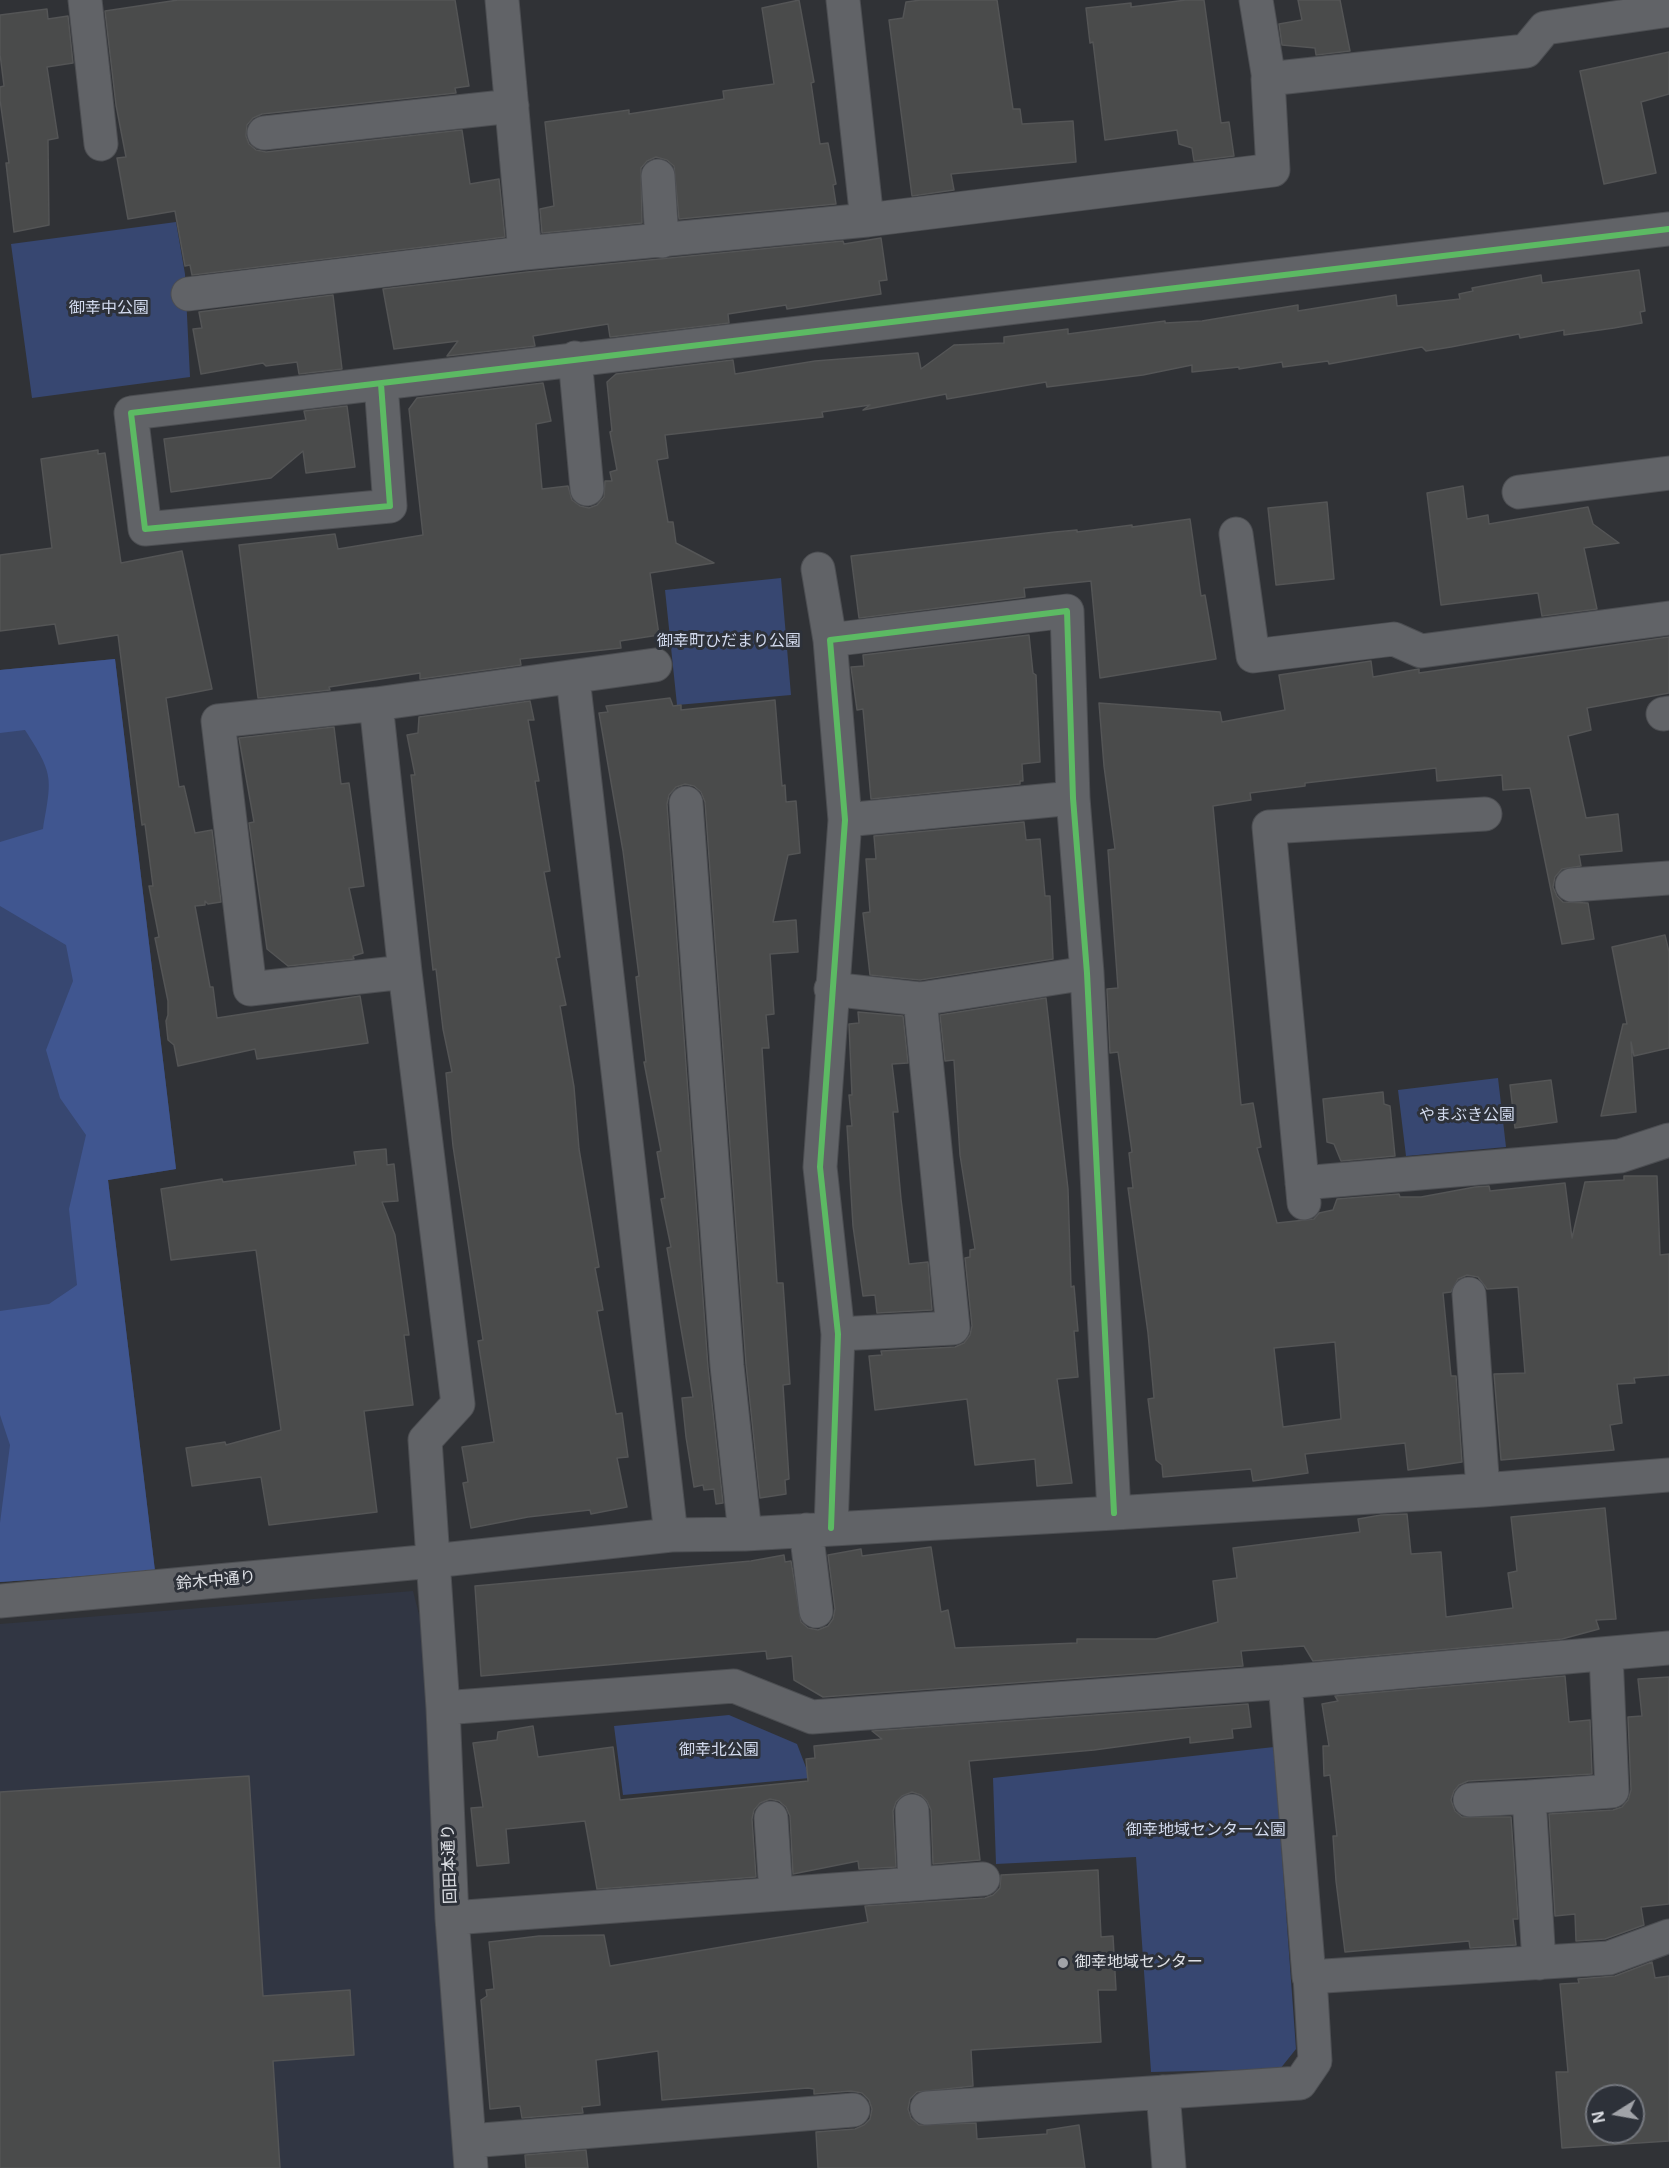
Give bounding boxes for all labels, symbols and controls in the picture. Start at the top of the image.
park label: 御幸中公園 [69,299,149,319]
park label: 御幸町ひだまり公園 [657,632,801,652]
park label: やまぶき公園 [1419,1106,1515,1126]
street label: 鈴木中通り [175,1568,257,1594]
park label: 御幸北公園 [679,1741,759,1761]
park label: 御幸地域センター公園 [1126,1821,1286,1841]
street label: 回田本通り [439,1824,461,1904]
place label: 御幸地域センター [1075,1953,1203,1973]
marker: 御幸地域センター [1056,1956,1070,1970]
north arrow [1585,2084,1645,2144]
text: N [1589,2110,1608,2124]

